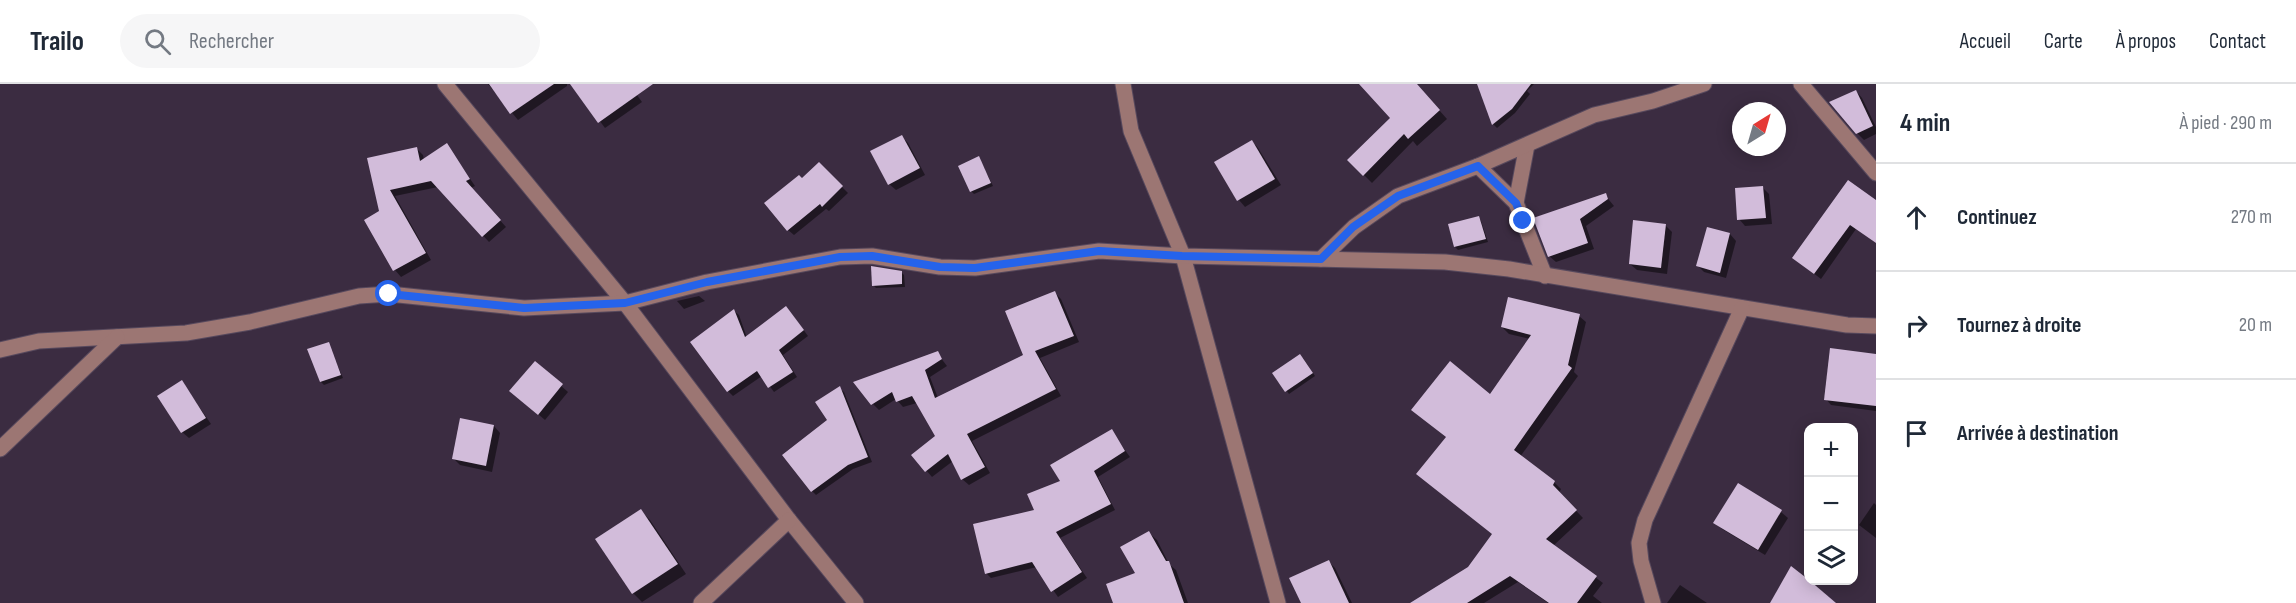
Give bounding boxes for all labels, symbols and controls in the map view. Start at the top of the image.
search box [120,14,540,68]
text: Trailo [30,25,84,58]
icon: search [141,25,174,58]
text: Rechercher [189,28,274,55]
text: Accueil [1960,29,2011,54]
text: Carte [2044,29,2083,54]
text: À propos [2116,29,2176,54]
text: Contact [2209,29,2266,54]
north arrow [1732,102,1786,156]
text: 4 min [1900,108,1950,139]
text: À pied · 290 m [2180,111,2272,135]
icon: ahead [1900,201,1933,234]
text: Continuez [1957,204,2037,231]
text: 270 m [2231,205,2272,229]
route end [1509,207,1535,233]
route start [375,280,401,306]
icon: right [1900,309,1933,342]
text: Tournez à droite [1957,312,2082,339]
text: 20 m [2239,313,2272,337]
icon: arrive [1900,417,1933,450]
text: Arrivée à destination [1957,420,2119,447]
map controls [1804,423,1858,585]
button: + [1804,423,1858,477]
button: − [1804,477,1858,531]
button: layers [1804,531,1858,585]

